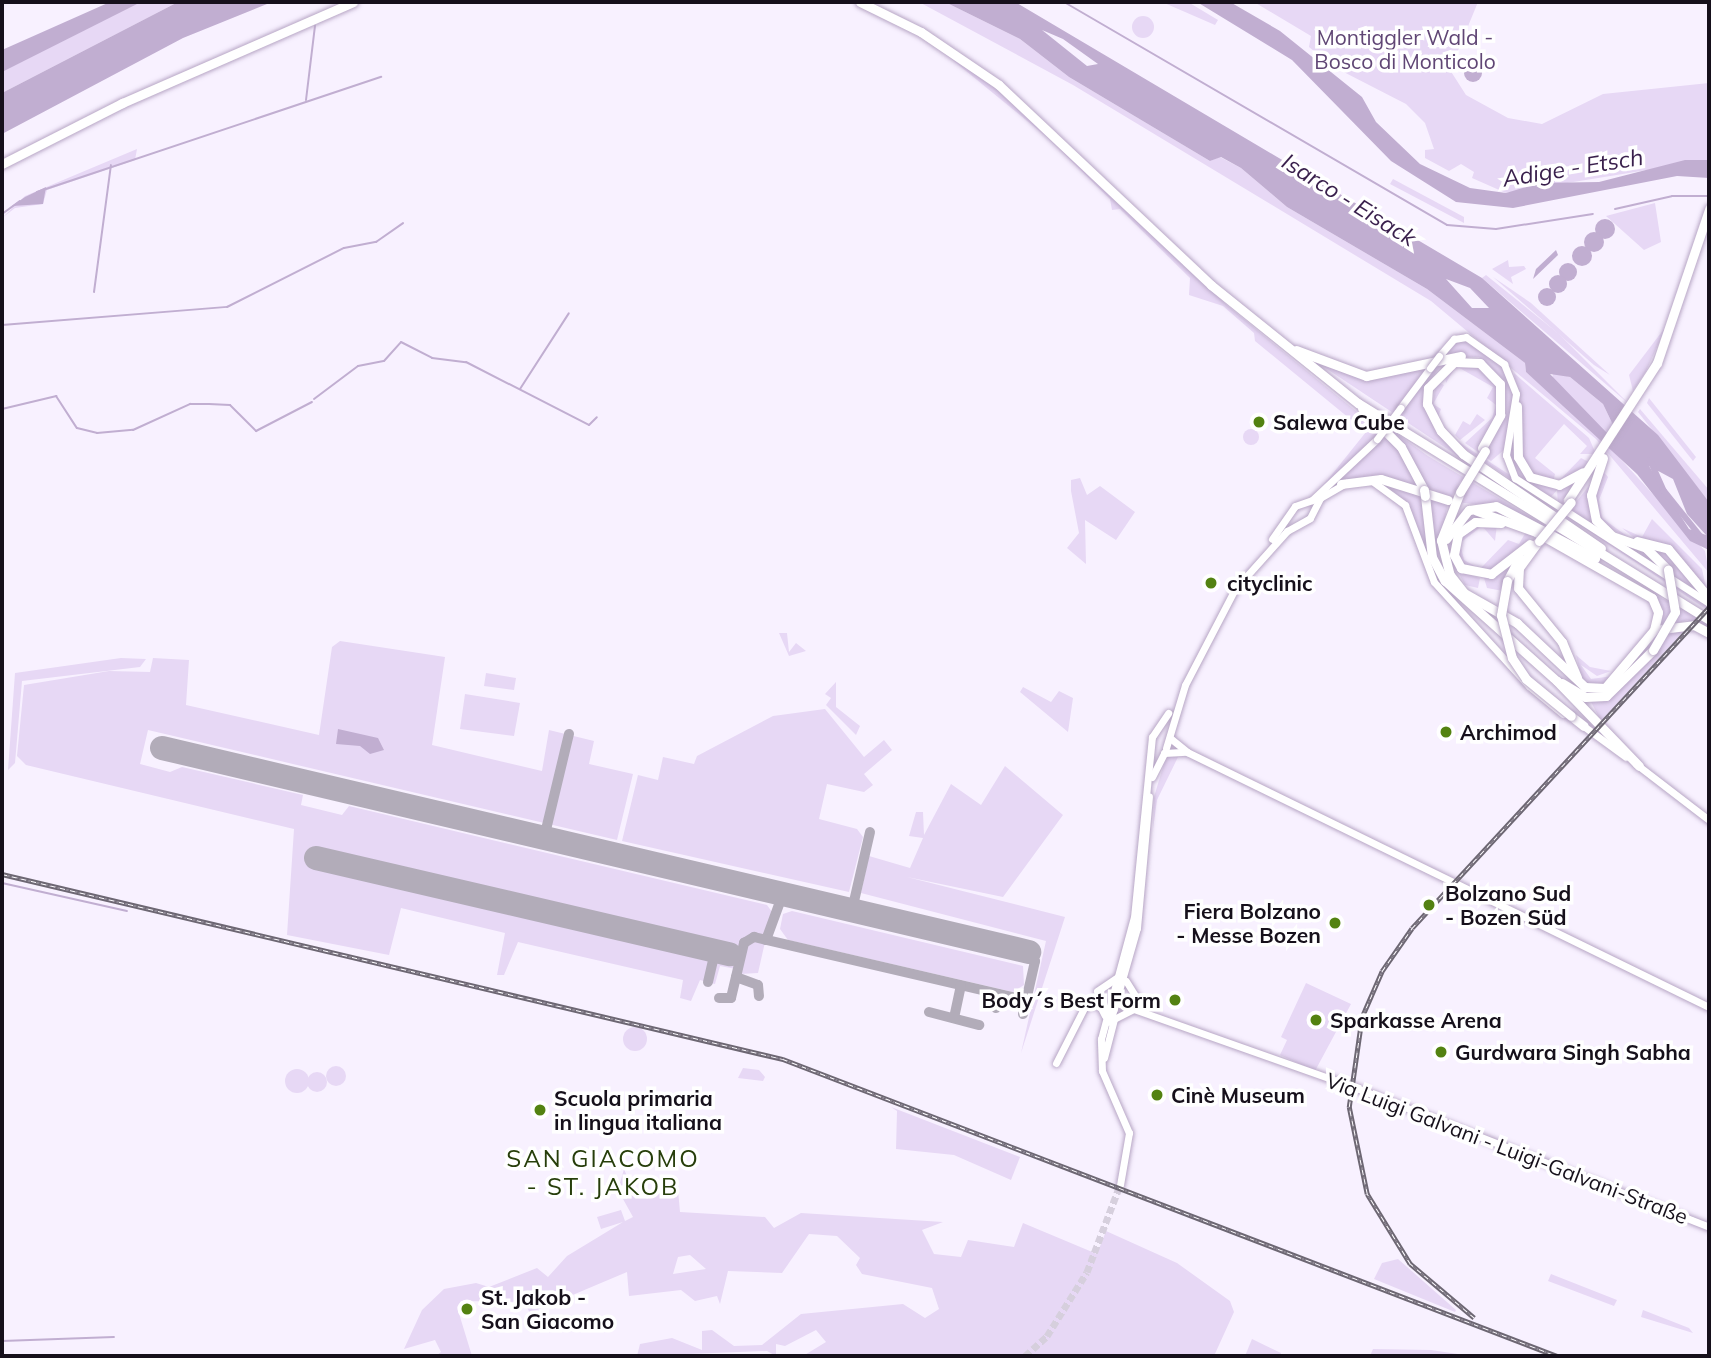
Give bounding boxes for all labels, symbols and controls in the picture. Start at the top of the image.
park label: Montiggler Wald - Bosco di Monticolo [1314,24,1496,74]
water label: Adige - Etsch [1501,143,1645,193]
water label: Isarco - Eisack [1277,148,1421,252]
place label: Salewa Cube [1273,409,1405,435]
marker: Salewa Cube [1251,414,1267,430]
place label: cityclinic [1227,570,1313,596]
marker: cityclinic [1201,573,1221,593]
place label: Archimod [1460,719,1557,745]
marker: Archimod [1438,724,1454,740]
place label: Bolzano Sud - Bozen Süd [1445,880,1571,930]
marker: Bolzano Sud - Bozen Süd [1419,895,1439,915]
place label: Fiera Bolzano - Messe Bozen [1176,898,1321,948]
marker: Fiera Bolzano - Messe Bozen [1327,915,1343,931]
place label: Body´s Best Form [982,987,1161,1013]
marker: Body´s Best Form [1167,992,1183,1008]
place label: Sparkasse Arena [1330,1007,1502,1033]
marker: Sparkasse Arena [1308,1012,1324,1028]
place label: Gurdwara Singh Sabha [1455,1039,1691,1065]
marker: Gurdwara Singh Sabha [1433,1044,1449,1060]
street label: Via Luigi Galvani - Luigi-Galvani-Straße [1322,1067,1692,1229]
place label: Cinè Museum [1171,1082,1305,1108]
place label: Scuola primaria in lingua italiana [554,1085,722,1135]
marker: Cinè Museum [1149,1087,1165,1103]
marker: Scuola primaria in lingua italiana [532,1102,548,1118]
district label: SAN GIACOMO - ST. JAKOB [508,1145,698,1201]
place label: St. Jakob - San Giacomo [481,1284,614,1334]
marker: St. Jakob - San Giacomo [459,1301,475,1317]

